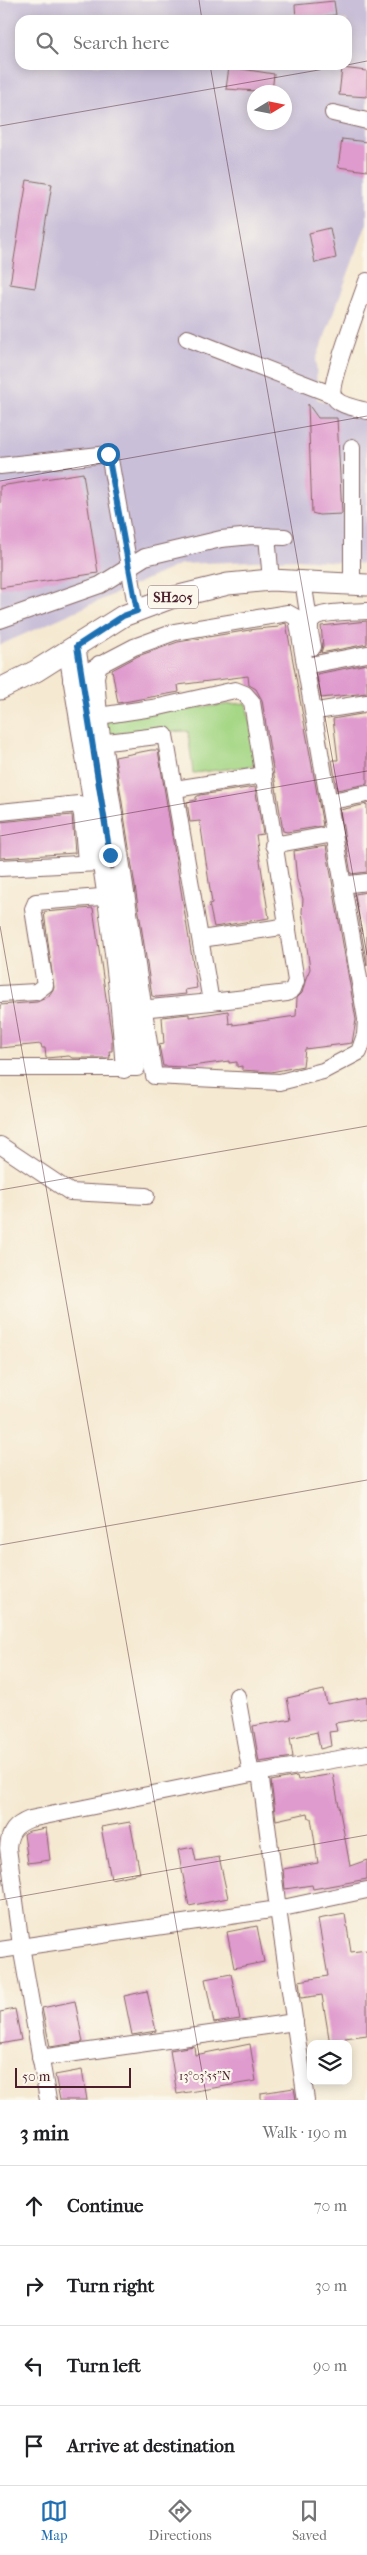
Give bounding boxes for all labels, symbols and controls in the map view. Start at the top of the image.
search box [15,15,352,70]
icon: search [33,29,61,57]
text: Search here [73,32,169,54]
north arrow [247,85,292,130]
route start [97,443,120,466]
road number: SH205 [148,586,198,608]
route end [99,844,122,867]
map controls [307,2040,352,2085]
button: layers [307,2040,352,2085]
scale bar [15,2065,131,2088]
text: 50 m [22,2068,50,2085]
text: 13°03'55"N [179,2069,231,2083]
text: 3 min [20,2121,69,2145]
text: Walk · 190 m [263,2123,347,2142]
icon: ahead [20,2192,48,2220]
text: Continue [67,2195,143,2217]
text: 70 m [314,2196,347,2215]
icon: right [20,2272,48,2300]
text: Turn right [67,2275,154,2297]
text: 30 m [315,2276,347,2295]
icon: left [20,2352,48,2380]
text: Turn left [67,2355,141,2377]
text: 90 m [313,2356,347,2375]
icon: arrive [20,2432,48,2460]
text: Arrive at destination [67,2435,235,2457]
tab: Map [40,2497,68,2544]
tab: Directions [149,2497,212,2544]
tab: Saved [292,2497,327,2544]

